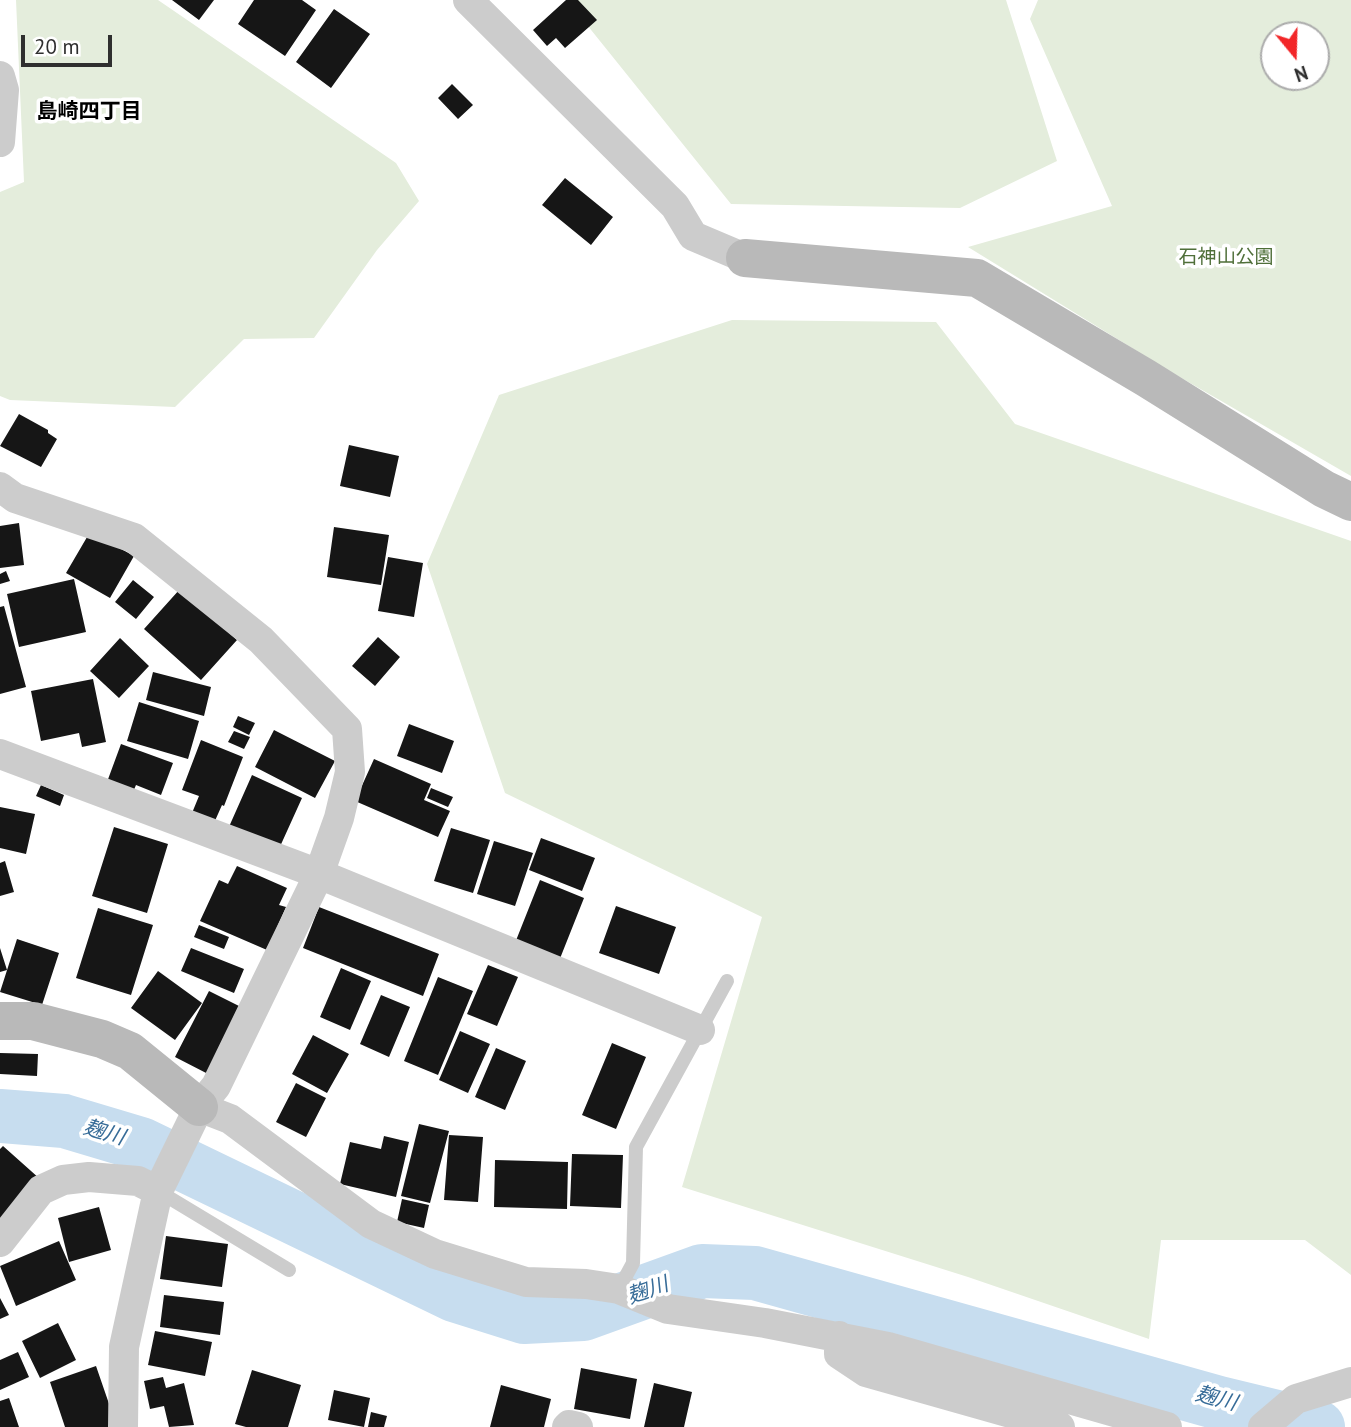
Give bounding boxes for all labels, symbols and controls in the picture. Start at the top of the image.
scale bar [24,21,116,65]
north arrow [1260,21,1330,91]
text: 20 m [34,33,80,60]
text: N [1291,61,1311,87]
district label: 島崎四丁目 [37,99,141,125]
park label: 石神山公園 [1179,247,1273,269]
water label: 麹川 [80,1115,128,1151]
water label: 麹川 [624,1272,672,1310]
water label: 麹川 [1192,1381,1240,1417]

